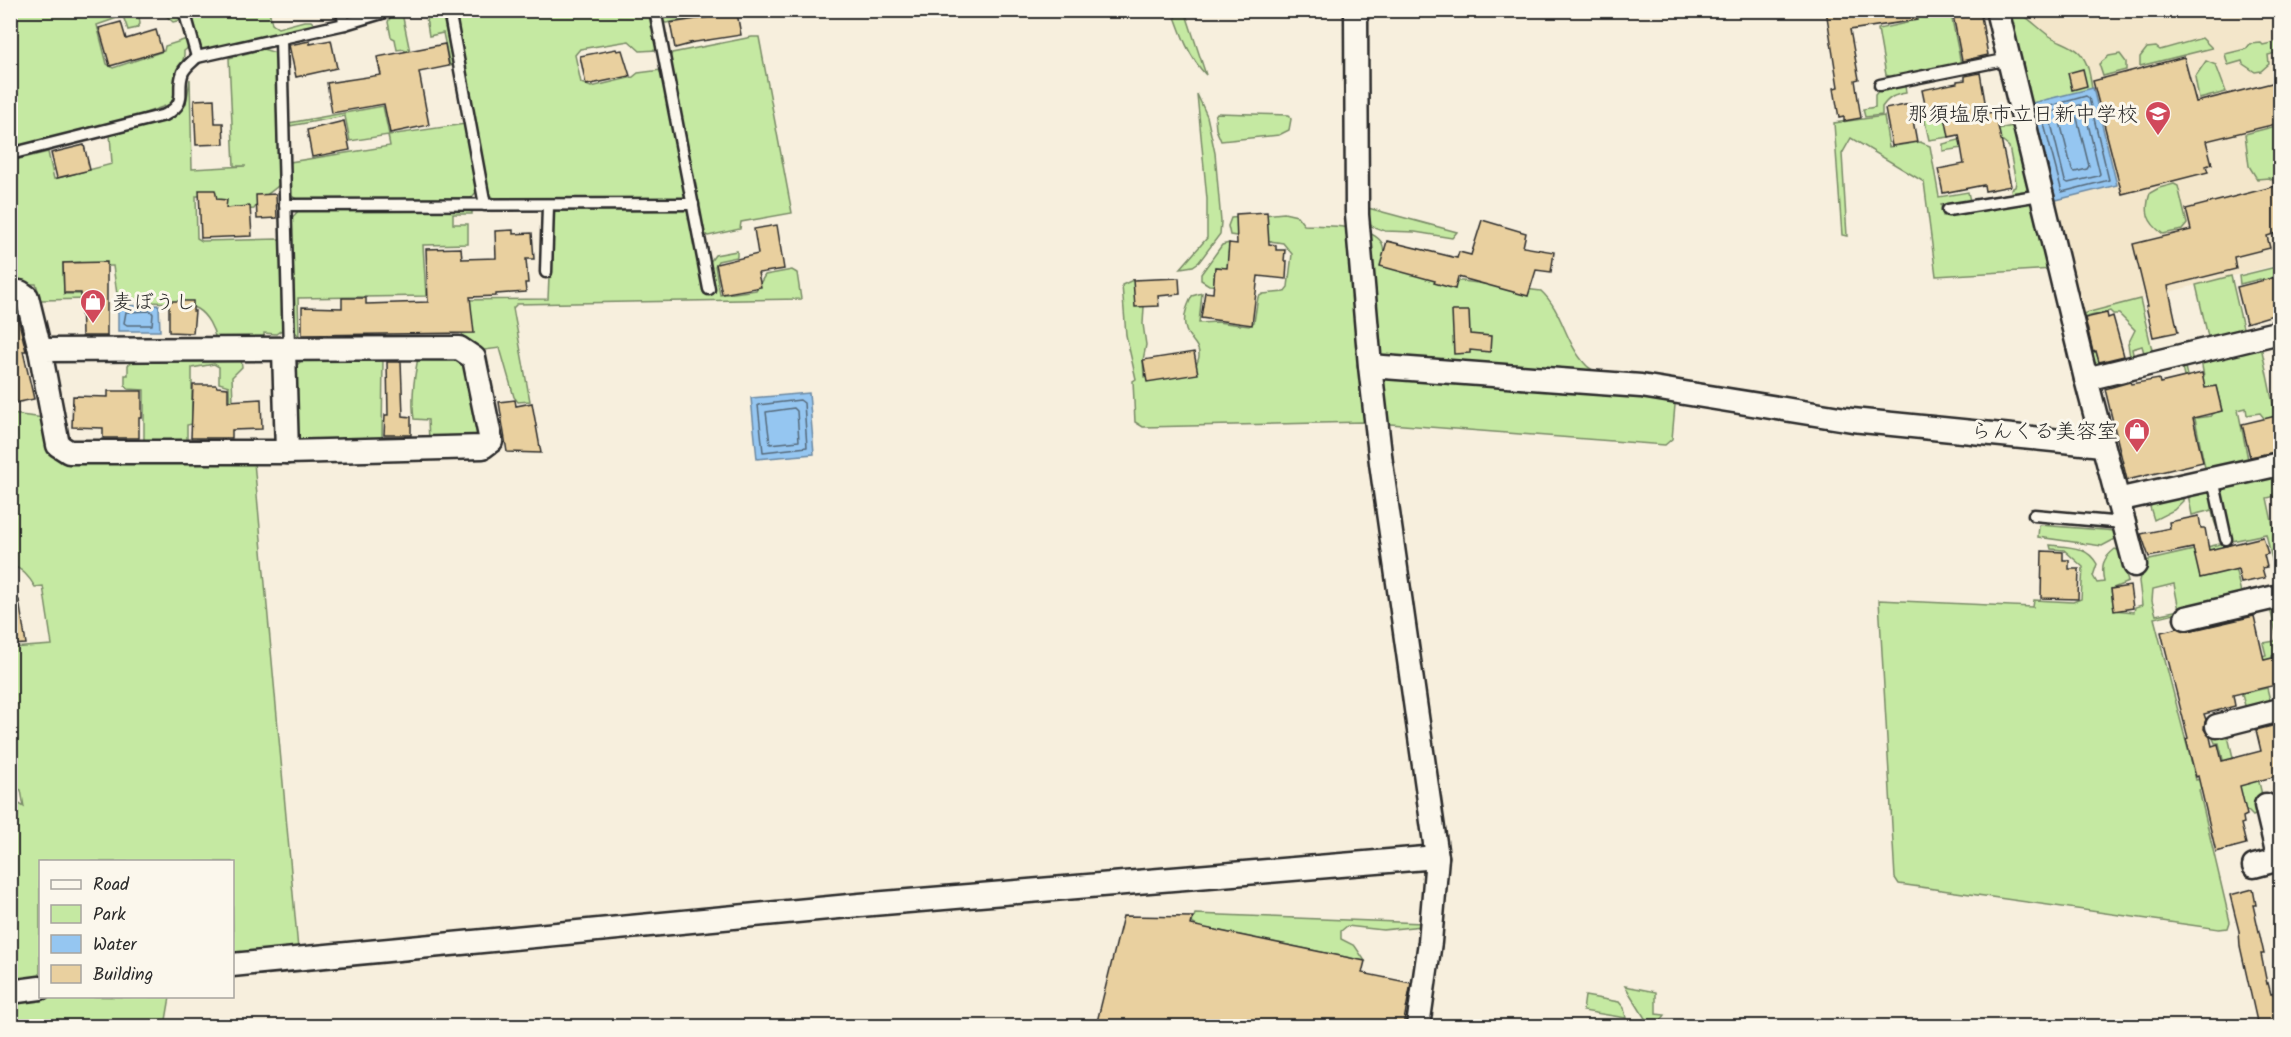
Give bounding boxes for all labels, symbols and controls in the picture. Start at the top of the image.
place label: 那須塩原市立日新中学校 [1907,99,2138,132]
school or university icon: 那須塩原市立日新中学校 [2143,99,2173,137]
shop icon: 麦ぼうし [78,287,108,325]
place label: 麦ぼうし [112,287,196,320]
place label: らんくる美容室 [1971,416,2118,449]
shop icon: らんくる美容室 [2122,416,2152,454]
legend [39,860,234,998]
text: Road [93,871,130,900]
text: Park [93,901,126,930]
text: Water [93,931,138,960]
text: Building [93,961,153,990]

